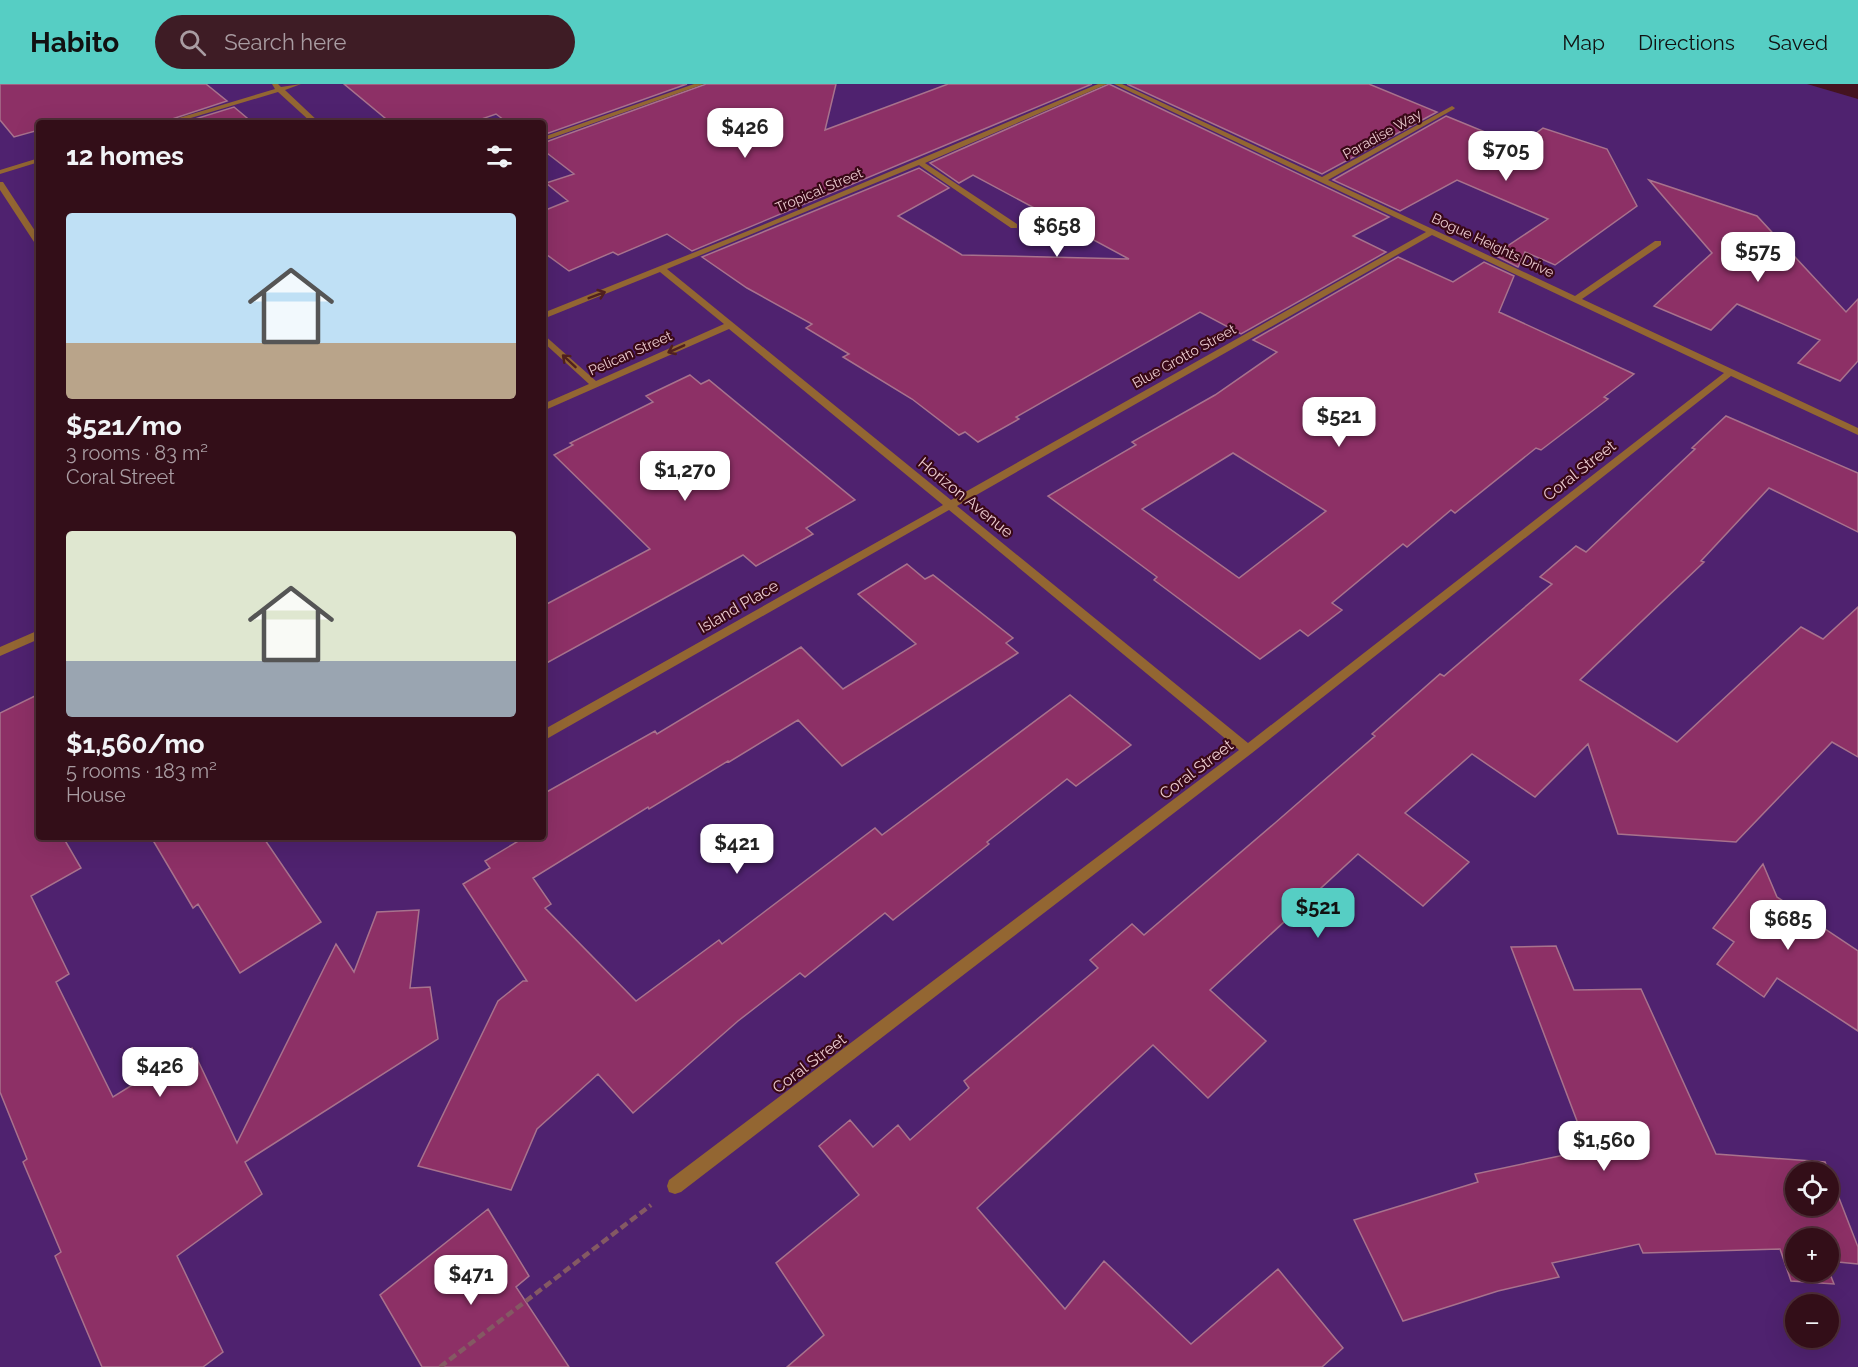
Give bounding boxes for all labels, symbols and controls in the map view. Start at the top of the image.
search box [155,15,575,69]
text: Habito [30,26,119,59]
icon: search [176,26,209,59]
text: Search here [224,29,346,55]
text: Map [1562,30,1605,55]
text: Directions [1638,30,1735,55]
text: Saved [1768,30,1828,55]
street label: Paradise Way [1340,106,1425,162]
pin: $426 [709,108,781,159]
text: $426 [721,115,769,139]
pin: $705 [1470,131,1542,182]
text: $705 [1482,138,1530,162]
icon: filters [483,140,516,173]
text: 12 homes [66,141,184,171]
street label: Tropical Street [773,164,865,216]
pin: $658 [1021,207,1093,258]
street label: Bogue Heights Drive [1429,210,1557,280]
text: $658 [1033,214,1081,238]
pin: $575 [1722,232,1794,283]
text: $575 [1735,239,1781,263]
icon: home [237,252,345,360]
one-way arrow [588,289,606,300]
street label: Blue Grotto Street [1129,321,1239,391]
street label: Pelican Street [586,327,674,379]
one-way arrow [668,344,686,355]
one-way arrow [562,354,577,368]
pin: $521 [1303,397,1375,448]
text: $521 [1317,404,1361,428]
text: $521/mo [66,411,182,441]
street label: Coral Street [1539,436,1620,505]
text: 3 rooms · 83 m² [66,441,208,465]
pin: $1,270 [636,451,734,502]
street label: Horizon Avenue [914,453,1017,541]
text: $1,270 [654,458,716,482]
text: Coral Street [66,465,175,489]
icon: home [237,570,345,678]
street label: Island Place [695,576,782,637]
text: $1,560/mo [66,729,205,759]
street label: Coral Street [1156,735,1237,803]
text: 5 rooms · 183 m² [66,759,217,783]
text: House [66,783,126,807]
pin: $421 [701,824,773,875]
text: $421 [714,831,760,855]
pin: $521 [1282,888,1354,939]
text: $521 [1296,895,1340,919]
pin: $685 [1752,900,1824,951]
text: $685 [1764,907,1812,931]
street label: Coral Street [769,1029,850,1097]
pin: $426 [124,1047,196,1098]
text: $426 [136,1054,184,1078]
pin: $1,560 [1555,1121,1653,1172]
text: $1,560 [1573,1128,1635,1152]
map controls [1785,1162,1839,1348]
button: locate [1785,1162,1839,1216]
button: + [1785,1228,1839,1282]
pin: $471 [435,1255,507,1306]
text: $471 [448,1262,494,1286]
button: − [1785,1294,1839,1348]

